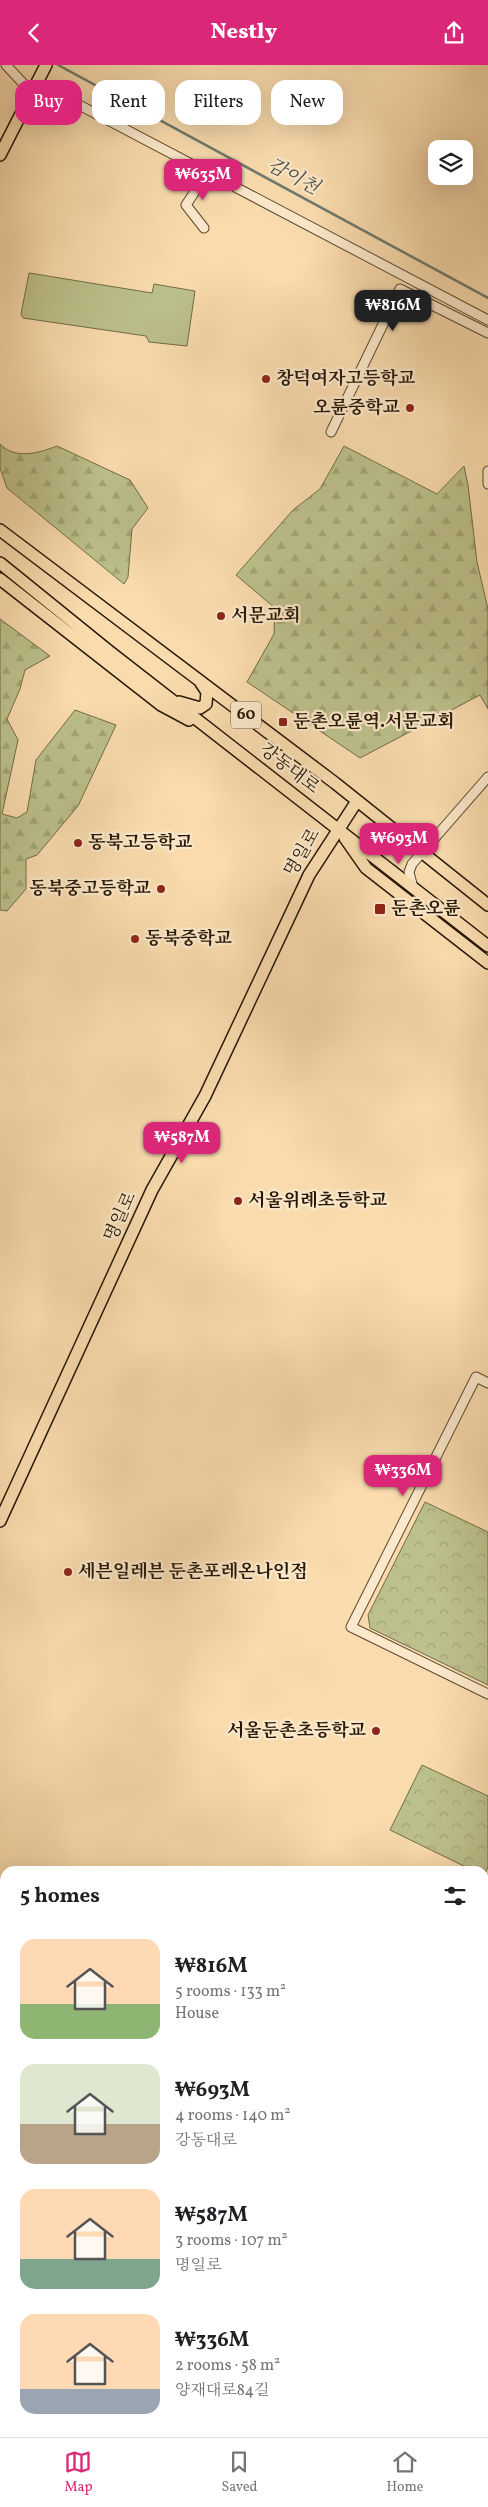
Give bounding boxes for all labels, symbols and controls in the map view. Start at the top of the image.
text: Nestly [211,17,277,48]
icon: back [20,19,48,47]
icon: share [440,19,468,47]
chip: Buy [15,80,82,125]
chip: Rent [92,80,165,125]
chip: Filters [175,80,261,125]
chip: New [271,80,343,125]
map controls [428,140,473,185]
button: layers [428,140,473,185]
water label: 감이천 [263,153,325,202]
pin: ₩635M [168,159,238,201]
text: ₩635M [175,164,231,186]
pin: ₩816M [358,289,428,332]
text: ₩816M [365,295,421,317]
place label: 창덕여자고등학교 [276,367,416,392]
marker: 창덕여자고등학교 [260,373,272,385]
place label: 오륜중학교 [313,396,401,421]
marker: 오륜중학교 [404,402,416,414]
place label: 서문교회 [231,604,301,629]
marker: 서문교회 [215,610,227,622]
road number: 60 [231,701,261,729]
place label: 둔촌오륜역.서문교회 [293,710,455,735]
marker: 둔촌오륜역.서문교회 [277,716,289,728]
street label: 강동대로 [254,738,324,800]
pin: ₩693M [364,823,434,865]
street label: 명일로 [279,824,327,882]
text: ₩693M [371,828,427,850]
place label: 동북고등학교 [88,831,193,856]
marker: 동북고등학교 [72,837,84,849]
place label: 동북중고등학교 [29,877,152,902]
marker: 동북중고등학교 [155,883,167,895]
place label: 둔촌오륜 [391,897,461,922]
marker: 둔촌오륜 [373,902,387,916]
place label: 동북중학교 [145,927,233,952]
marker: 동북중학교 [129,933,141,945]
pin: ₩587M [147,1121,217,1164]
text: ₩587M [154,1127,210,1149]
street label: 명일로 [99,1188,143,1246]
place label: 서울위례초등학교 [248,1189,388,1214]
marker: 서울위례초등학교 [232,1195,244,1207]
pin: ₩336M [368,1455,438,1497]
text: ₩336M [375,1460,431,1482]
place label: 세븐일레븐 둔촌포레온나인점 [78,1560,308,1585]
marker: 세븐일레븐 둔촌포레온나인점 [62,1566,74,1578]
place label: 서울둔촌초등학교 [227,1719,367,1744]
marker: 서울둔촌초등학교 [370,1725,382,1737]
text: 5 homes [20,1882,100,1911]
icon: filters [441,1882,469,1910]
text: ₩816M [175,1952,248,1981]
icon: home [60,1959,120,2019]
text: 5 rooms · 133 m² [175,1981,286,2003]
text: House [175,2003,219,2025]
text: ₩693M [175,2076,250,2105]
icon: home [60,2084,120,2144]
text: 4 rooms · 140 m² [175,2105,290,2127]
text: 강동대로 [175,2130,237,2152]
text: ₩587M [175,2201,248,2230]
icon: home [60,2209,120,2269]
text: 3 rooms · 107 m² [175,2230,288,2252]
text: 명일로 [175,2255,221,2277]
text: ₩336M [175,2326,249,2355]
icon: home [60,2334,120,2394]
text: 2 rooms · 58 m² [175,2355,280,2377]
text: 양재대로84길 [175,2380,269,2402]
tab: Map [64,2448,93,2497]
tab: Saved [221,2448,258,2497]
tab: Home [386,2448,424,2497]

